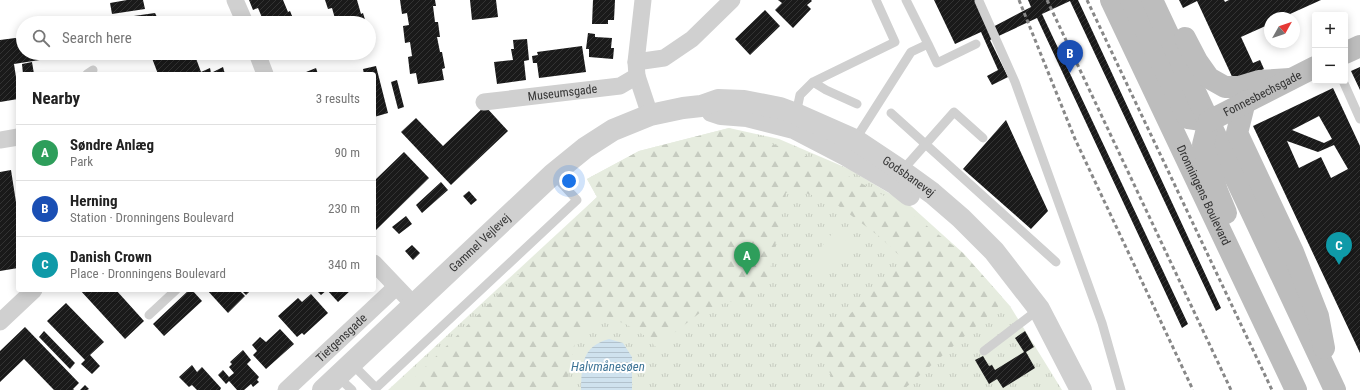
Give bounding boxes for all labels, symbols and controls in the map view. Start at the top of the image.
north arrow [1264,12,1300,48]
map controls [1312,12,1348,84]
button: + [1312,12,1348,48]
search box [16,16,376,60]
icon: search [30,27,52,49]
text: Search here [62,29,132,47]
pin: B [1057,40,1083,73]
button: − [1312,48,1348,84]
street label: Fonnesbechsgade [1221,68,1304,120]
street label: Museumsgade [527,82,598,104]
text: Nearby [32,88,80,108]
text: 3 results [316,91,360,106]
text: Søndre Anlæg [70,136,154,154]
street label: Dronningens Boulevard [1174,143,1233,248]
text: A [41,145,49,160]
text: 90 m [334,145,360,160]
street label: Godsbanevej [880,153,938,200]
text: Park [70,154,93,169]
your location [559,171,579,191]
text: Herning [70,192,117,210]
text: B [41,201,49,216]
text: 230 m [328,201,360,216]
text: Station · Dronningens Boulevard [70,210,234,225]
street label: Gammel Vejlevej [446,211,513,275]
pin: C [1326,232,1352,265]
pin: A [734,242,760,275]
text: Danish Crown [70,248,152,266]
text: C [41,257,49,272]
text: 340 m [328,257,360,272]
text: Place · Dronningens Boulevard [70,266,226,281]
street label: Tietgensgade [313,311,370,365]
water label: Halvmånesøen [571,359,645,374]

